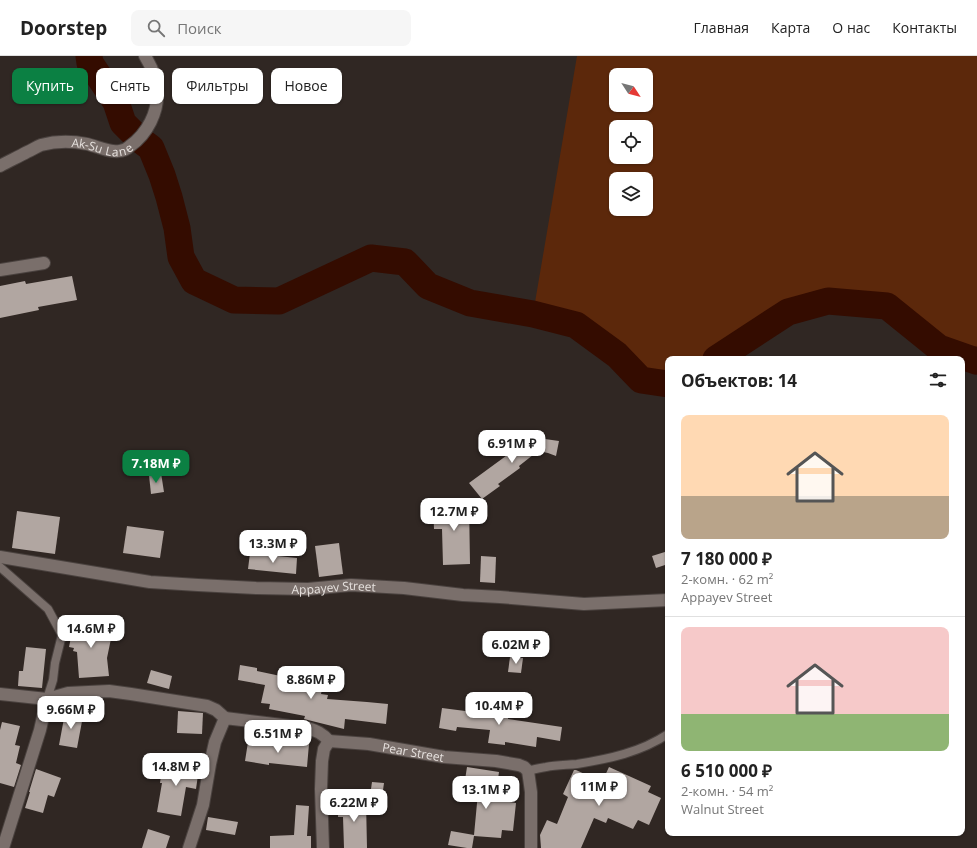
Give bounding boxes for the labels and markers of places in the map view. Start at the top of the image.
pin: 6.91M ₽ [475,430,549,464]
pin: 7.18M ₽ [119,450,193,484]
pin: 12.7M ₽ [417,498,491,532]
pin: 13.3M ₽ [236,530,310,564]
pin: 14.6M ₽ [54,615,128,649]
pin: 6.02M ₽ [479,631,553,665]
pin: 8.86M ₽ [274,666,348,700]
pin: 10.4M ₽ [462,692,536,726]
pin: 9.66M ₽ [34,696,108,730]
pin: 6.51M ₽ [241,720,315,754]
pin: 14.8M ₽ [139,753,213,787]
pin: 11M ₽ [571,773,627,807]
pin: 13.1M ₽ [449,776,523,810]
pin: 6.22M ₽ [317,789,391,823]

